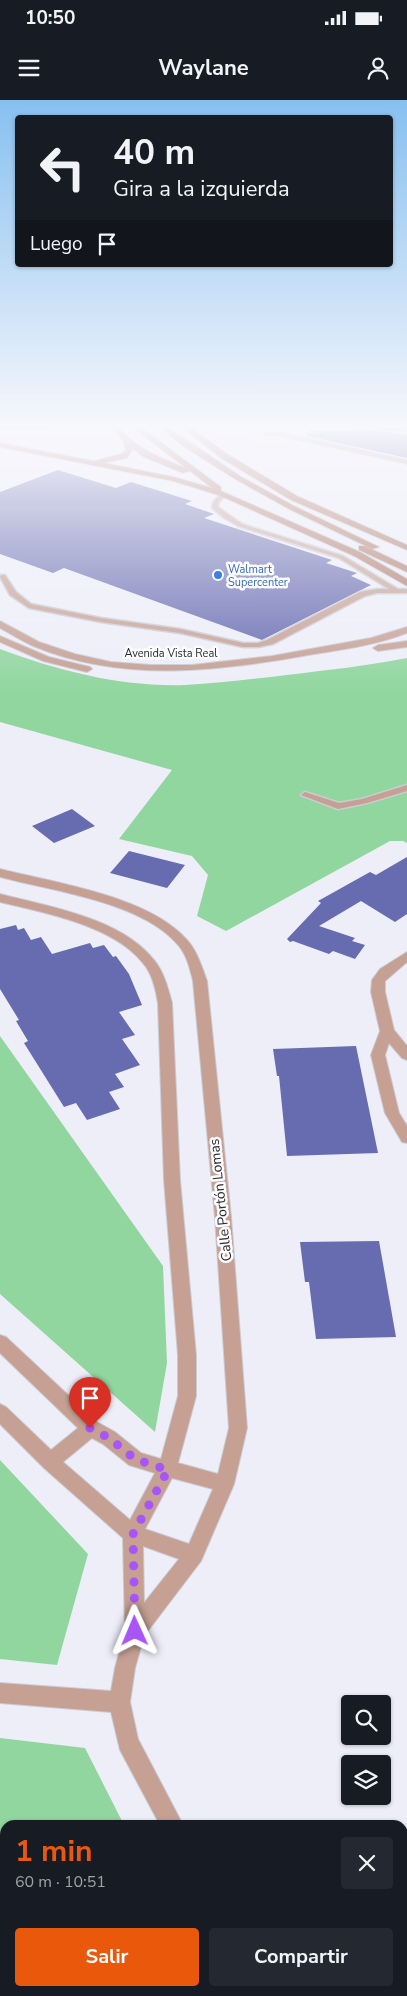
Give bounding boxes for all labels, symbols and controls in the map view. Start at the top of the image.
text: 10:50 [25,5,75,31]
text: Waylane [158,53,249,83]
icon: menu [15,54,43,82]
icon: person [364,54,392,82]
text: 40 m [113,129,195,176]
icon: left [30,135,95,200]
text: Gira a la izquierda [113,174,290,204]
icon: arrive [93,230,121,258]
text: Luego [30,231,83,257]
place label: Walmart Supercenter [228,562,288,590]
marker: Walmart Supercenter [212,569,224,581]
street label: Avenida Vista Real [124,646,218,661]
street label: Calle Portón Lomas [205,1137,236,1262]
pin [69,1377,111,1428]
icon: arrive [76,1384,104,1412]
position arrow [108,1604,160,1656]
map controls [341,1695,391,1805]
button: search [341,1695,391,1745]
button: layers [341,1755,391,1805]
text: 1 min [15,1831,93,1872]
button: close [341,1837,393,1889]
text: 60 m · 10:51 [15,1871,106,1893]
button: Salir [15,1928,199,1986]
button: Compartir [209,1928,393,1986]

